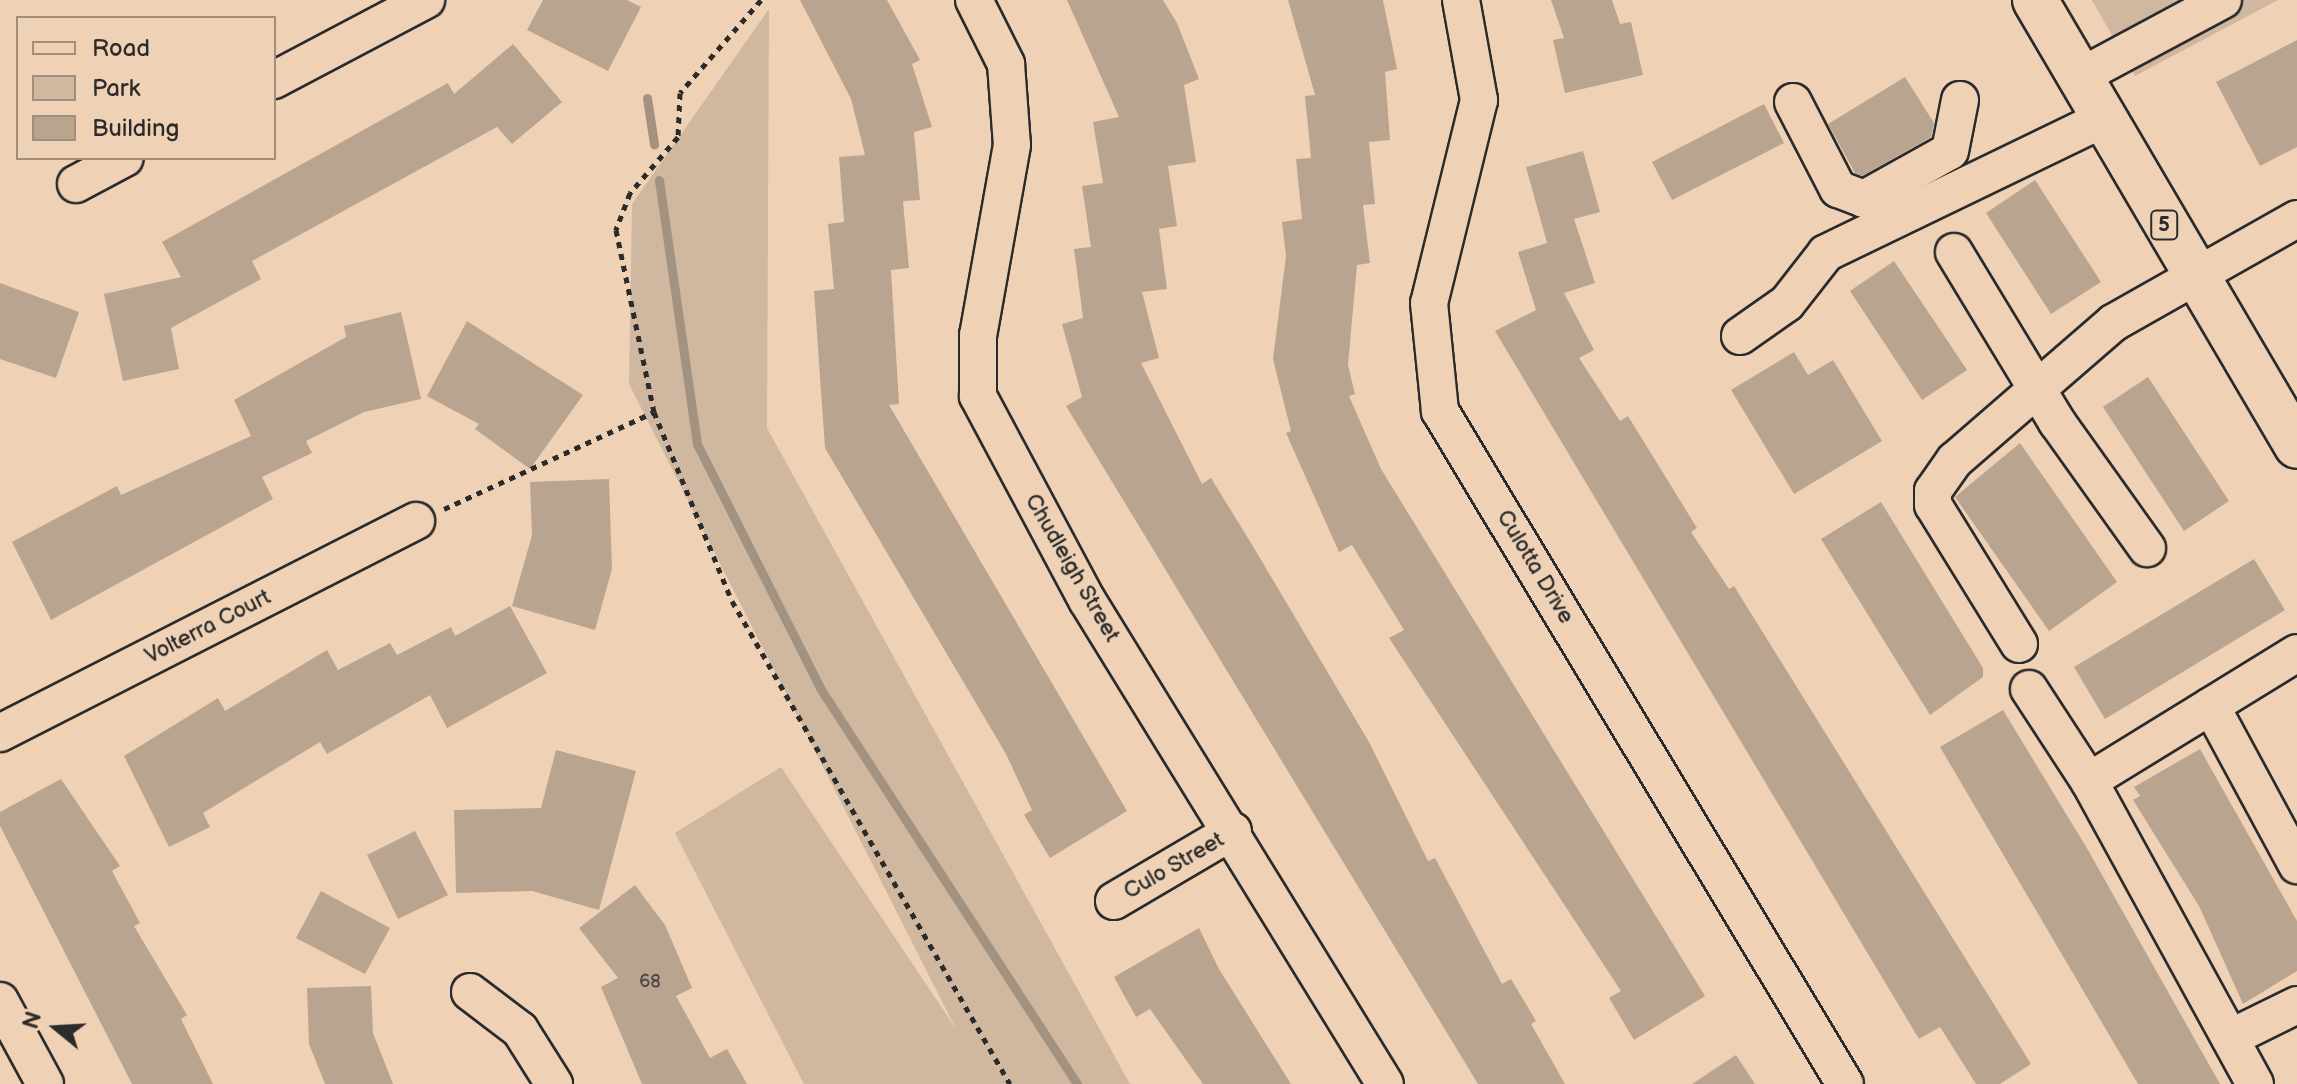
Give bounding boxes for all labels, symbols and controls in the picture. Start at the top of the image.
legend [16,16,276,160]
text: Road [92,34,150,63]
text: Park [92,74,140,103]
text: Building [92,114,179,143]
road number: 5 [2150,209,2178,241]
street label: Chudleigh Street [1019,489,1125,647]
street label: Culotta Drive [1491,505,1579,629]
street label: Volterra Court [141,584,275,670]
street label: Culo Street [1119,827,1229,905]
house number: 68 [639,971,661,993]
north arrow [16,988,96,1068]
text: N [17,1008,48,1032]

